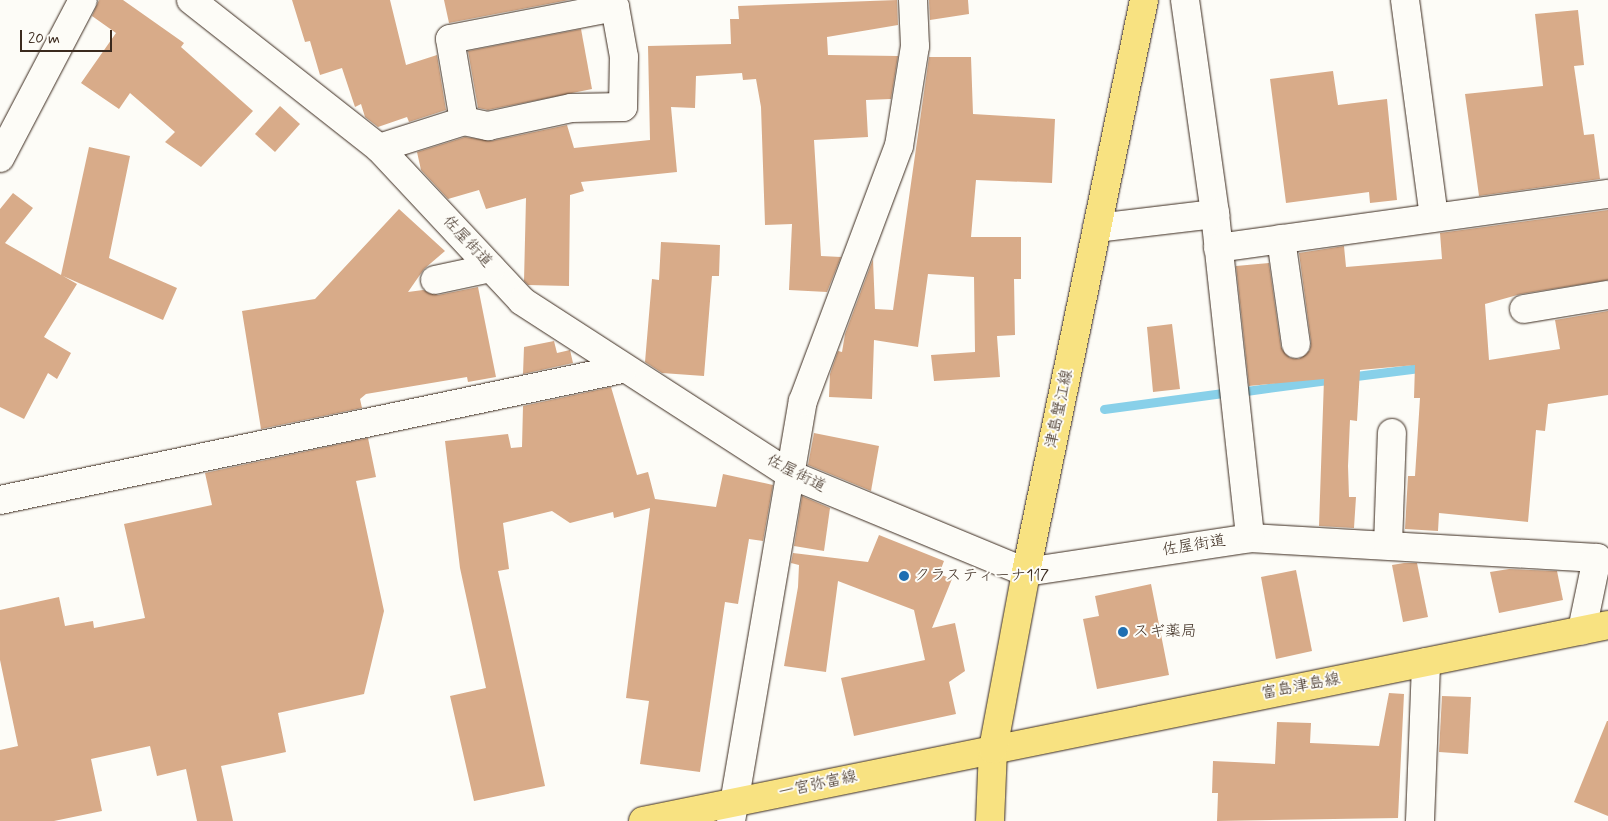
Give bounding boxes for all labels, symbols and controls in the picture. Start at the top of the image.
scale bar [22,20,115,52]
text: 20 m [28,29,60,49]
street label: 佐屋街道 [438,212,496,272]
street label: 津島蟹江線 [1042,368,1078,450]
street label: 佐屋街道 [763,451,829,497]
street label: 佐屋街道 [1161,532,1227,560]
place label: クラスティーナ117 [914,566,1049,586]
marker: クラスティーナ117 [898,570,910,582]
place label: スギ薬局 [1133,622,1197,642]
marker: スギ薬局 [1117,626,1129,638]
street label: 富島津島線 [1260,670,1342,704]
street label: 一宮弥富線 [777,767,859,803]

